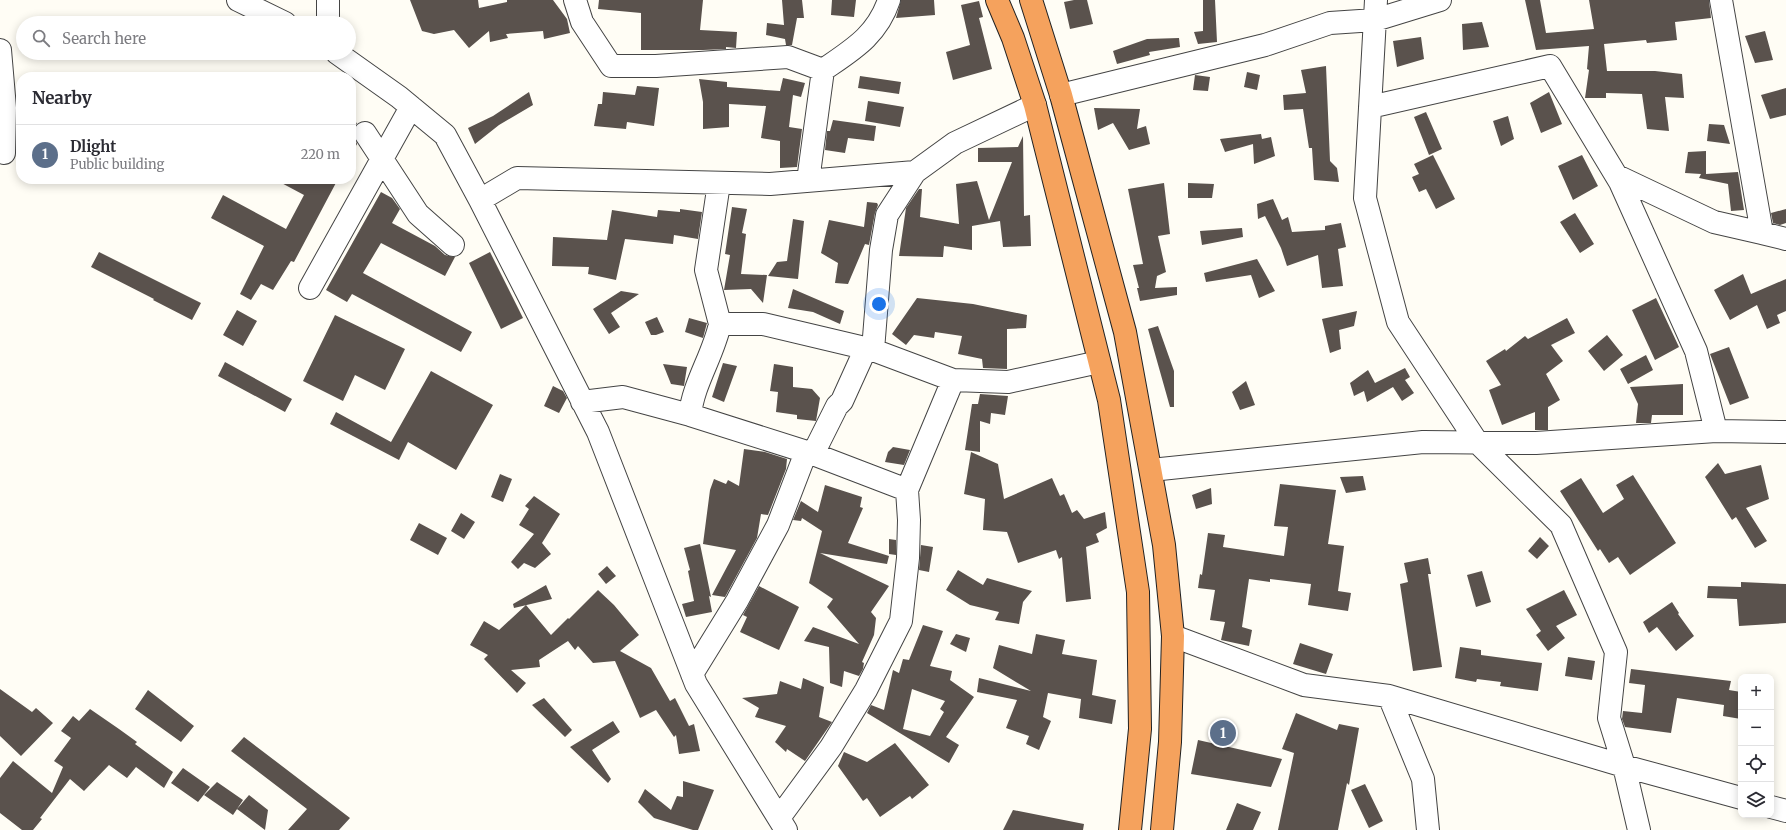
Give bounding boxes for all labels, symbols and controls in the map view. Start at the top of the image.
search box [16,16,356,60]
icon: search [30,27,52,49]
text: Search here [62,29,146,48]
text: Nearby [32,87,92,109]
text: Dlight [70,137,116,156]
text: 1 [42,146,48,163]
text: 220 m [301,146,340,163]
text: Public building [70,156,164,173]
your location [869,294,889,314]
map controls [1738,674,1774,818]
button: + [1738,674,1774,710]
button: − [1738,710,1774,746]
pin: 1 [1210,718,1236,748]
button: locate [1738,746,1774,782]
button: layers [1738,782,1774,818]

